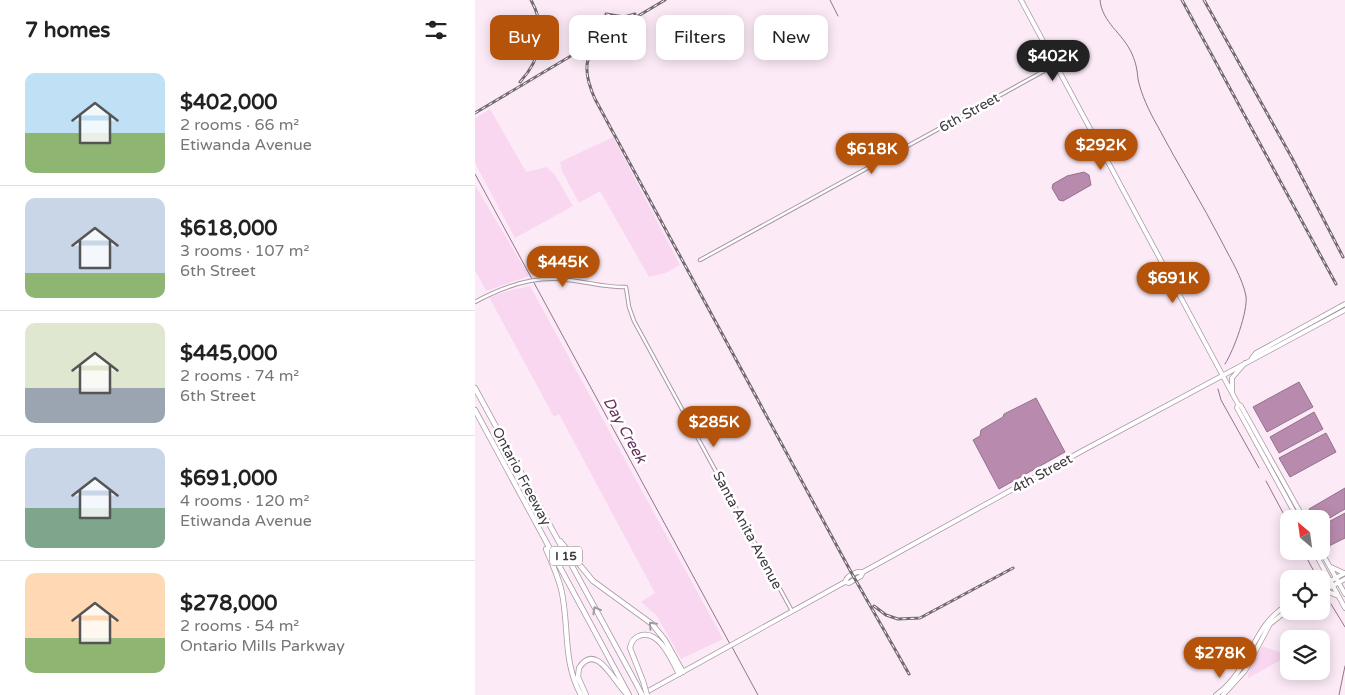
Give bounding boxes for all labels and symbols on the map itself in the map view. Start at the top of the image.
pin: $402K [1018,39,1088,82]
street label: 6th Street [936,89,1003,136]
pin: $292K [1066,128,1136,171]
pin: $618K [837,132,907,175]
pin: $445K [528,246,598,288]
pin: $691K [1138,262,1208,304]
water label: Day Creek [600,394,651,468]
pin: $285K [679,406,749,448]
street label: Ontario Freeway [488,424,555,529]
street label: 4th Street [1009,450,1076,497]
street label: Santa Anita Avenue [709,468,786,592]
north arrow [1280,510,1330,560]
road number: I 15 [550,546,582,566]
one-way arrow [592,606,602,615]
one-way arrow [649,622,658,631]
pin: $278K [1185,636,1255,679]

